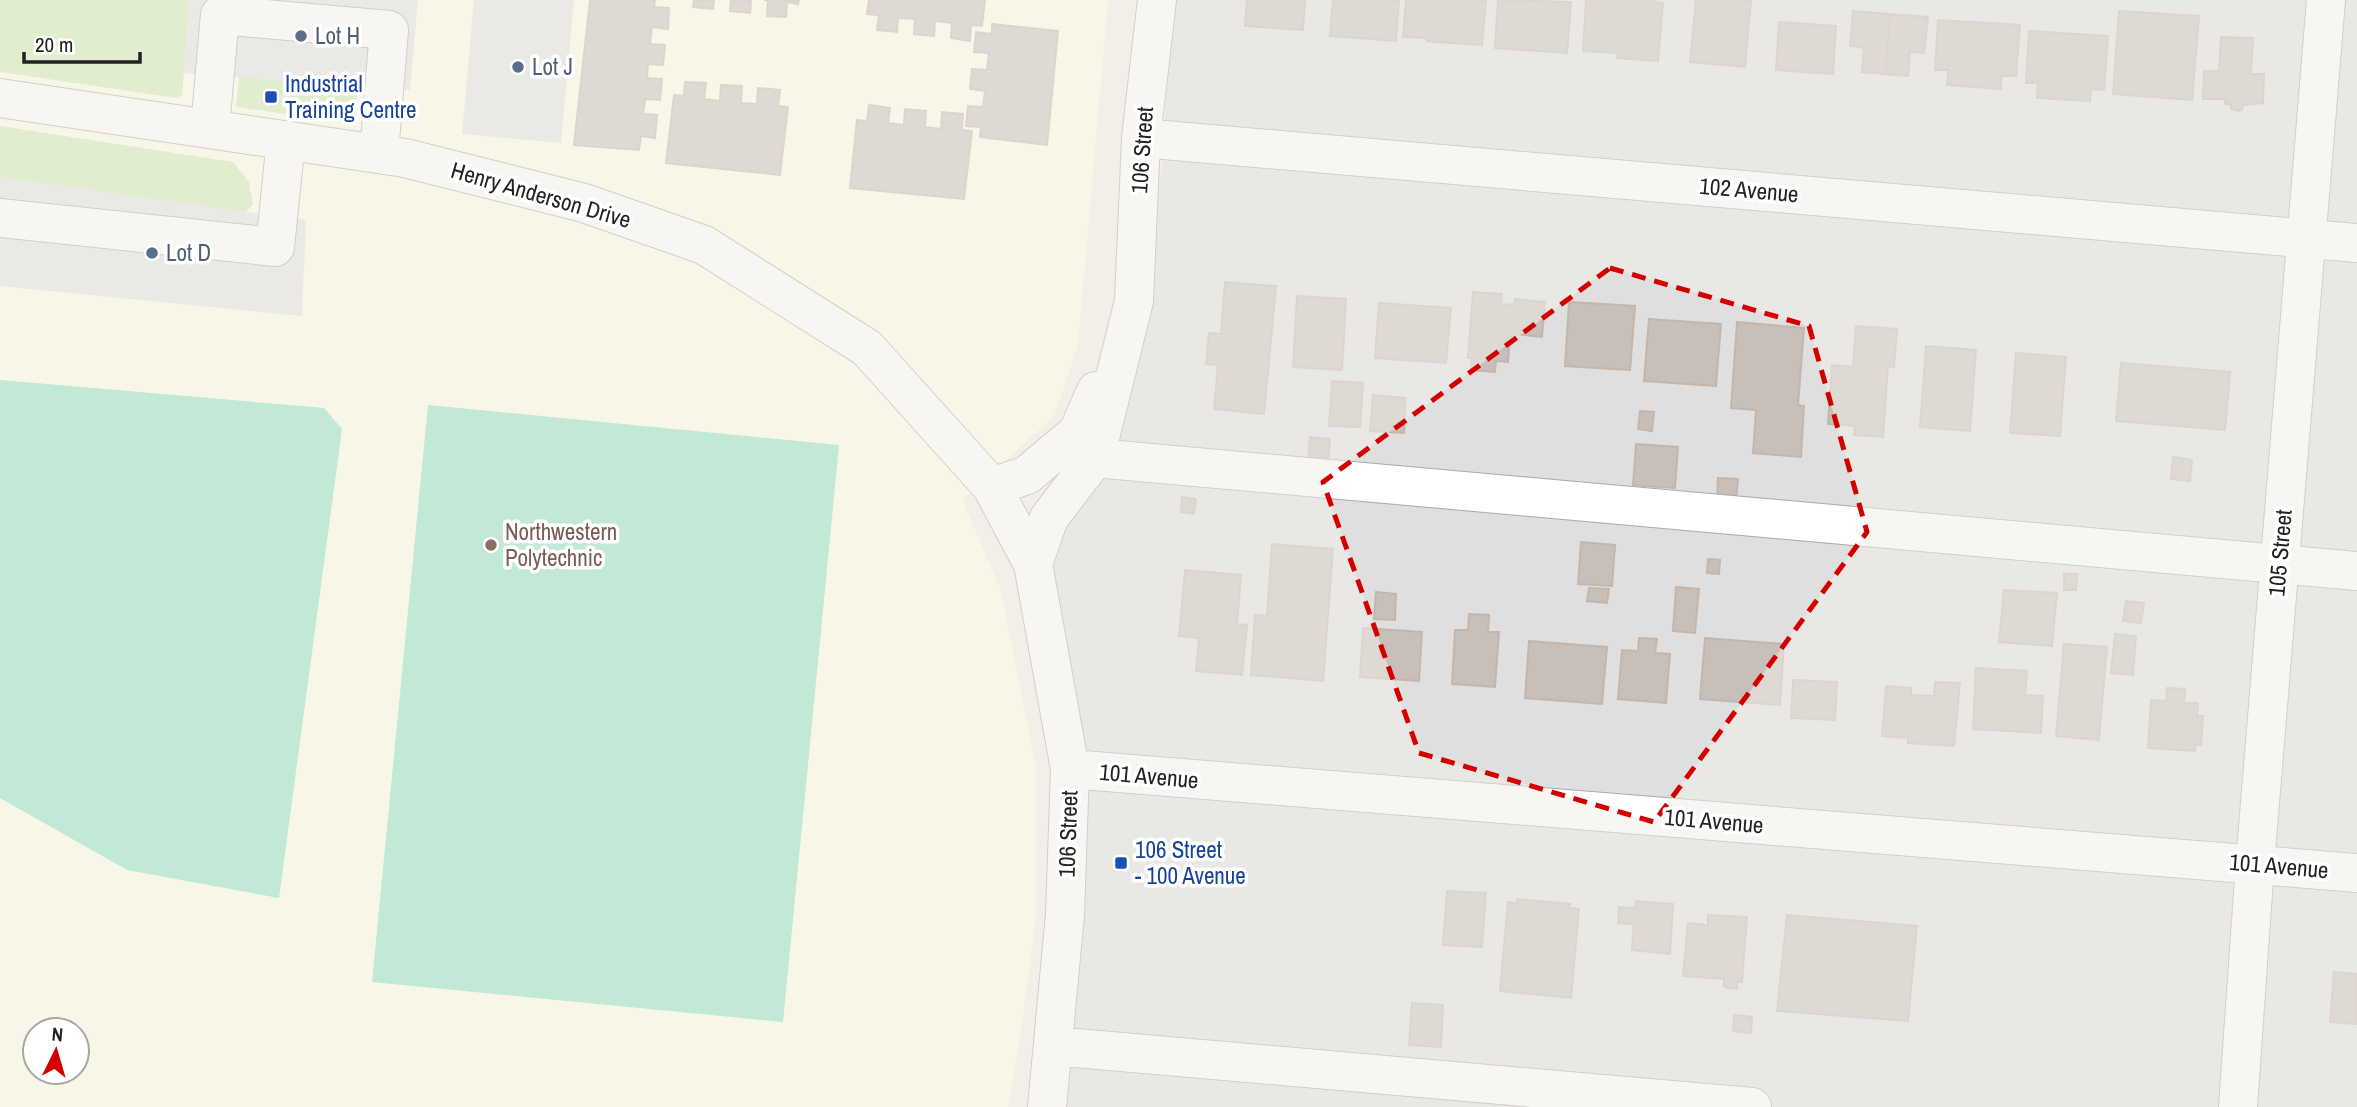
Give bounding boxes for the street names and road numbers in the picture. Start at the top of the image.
street label: 106 Street [1123,105,1160,194]
street label: Henry Anderson Drive [448,154,635,235]
street label: 102 Avenue [1698,170,1800,209]
street label: 105 Street [2260,508,2299,598]
street label: 101 Avenue [1098,756,1200,795]
street label: 106 Street [1050,790,1085,878]
street label: 101 Avenue [1663,801,1765,840]
street label: 101 Avenue [2228,846,2330,885]

